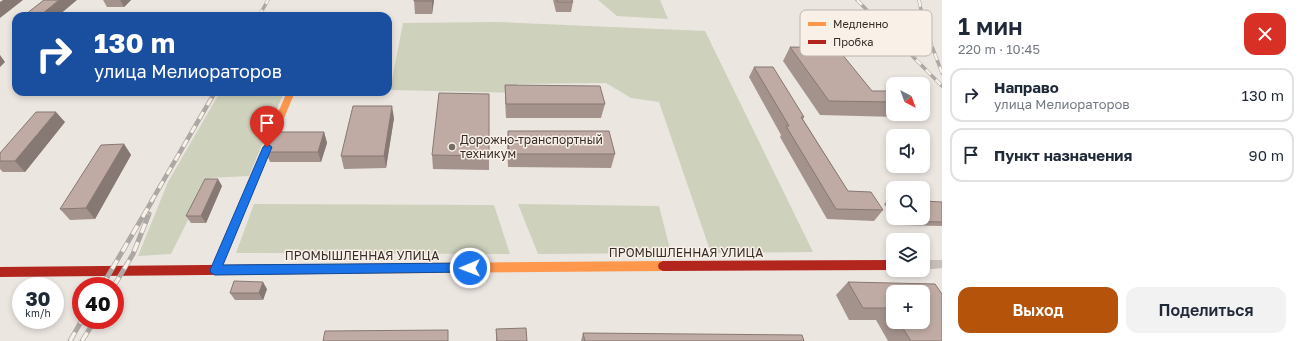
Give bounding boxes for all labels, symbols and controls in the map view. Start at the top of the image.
legend [800,10,932,56]
text: 1 мин [958,11,1023,40]
button: close [1244,13,1286,55]
text: Медленно [833,17,889,30]
text: 130 m [94,26,175,59]
icon: right [28,28,80,80]
text: Пробка [833,35,874,48]
text: 220 m · 10:45 [958,41,1040,57]
text: улица Мелиораторов [94,60,282,82]
north arrow [886,77,930,121]
map controls [886,77,930,329]
text: Направо [994,78,1059,96]
icon: right [960,84,982,106]
text: 130 m [1242,86,1284,104]
text: улица Мелиораторов [994,96,1130,112]
pin [250,106,284,147]
icon: arrive [256,112,278,134]
button: sound [886,129,930,173]
place label: Дорожно-транспортный техникум [460,132,603,161]
marker: Дорожно-транспортный техникум [447,142,457,152]
icon: arrive [960,144,982,166]
text: Пункт назначения [994,146,1132,164]
text: 90 m [1249,146,1284,164]
button: search [886,181,930,225]
button: layers [886,233,930,277]
street label: ПРОМЫШЛЕННАЯ УЛИЦА [609,245,763,260]
position arrow [449,247,491,289]
street label: ПРОМЫШЛЕННАЯ УЛИЦА [285,248,439,263]
speed limit sign: 40 [72,277,124,329]
button: + [886,285,930,329]
text: 30 [25,286,51,310]
button: Выход [958,287,1118,333]
button: Поделиться [1126,287,1286,333]
text: km/h [25,307,51,319]

